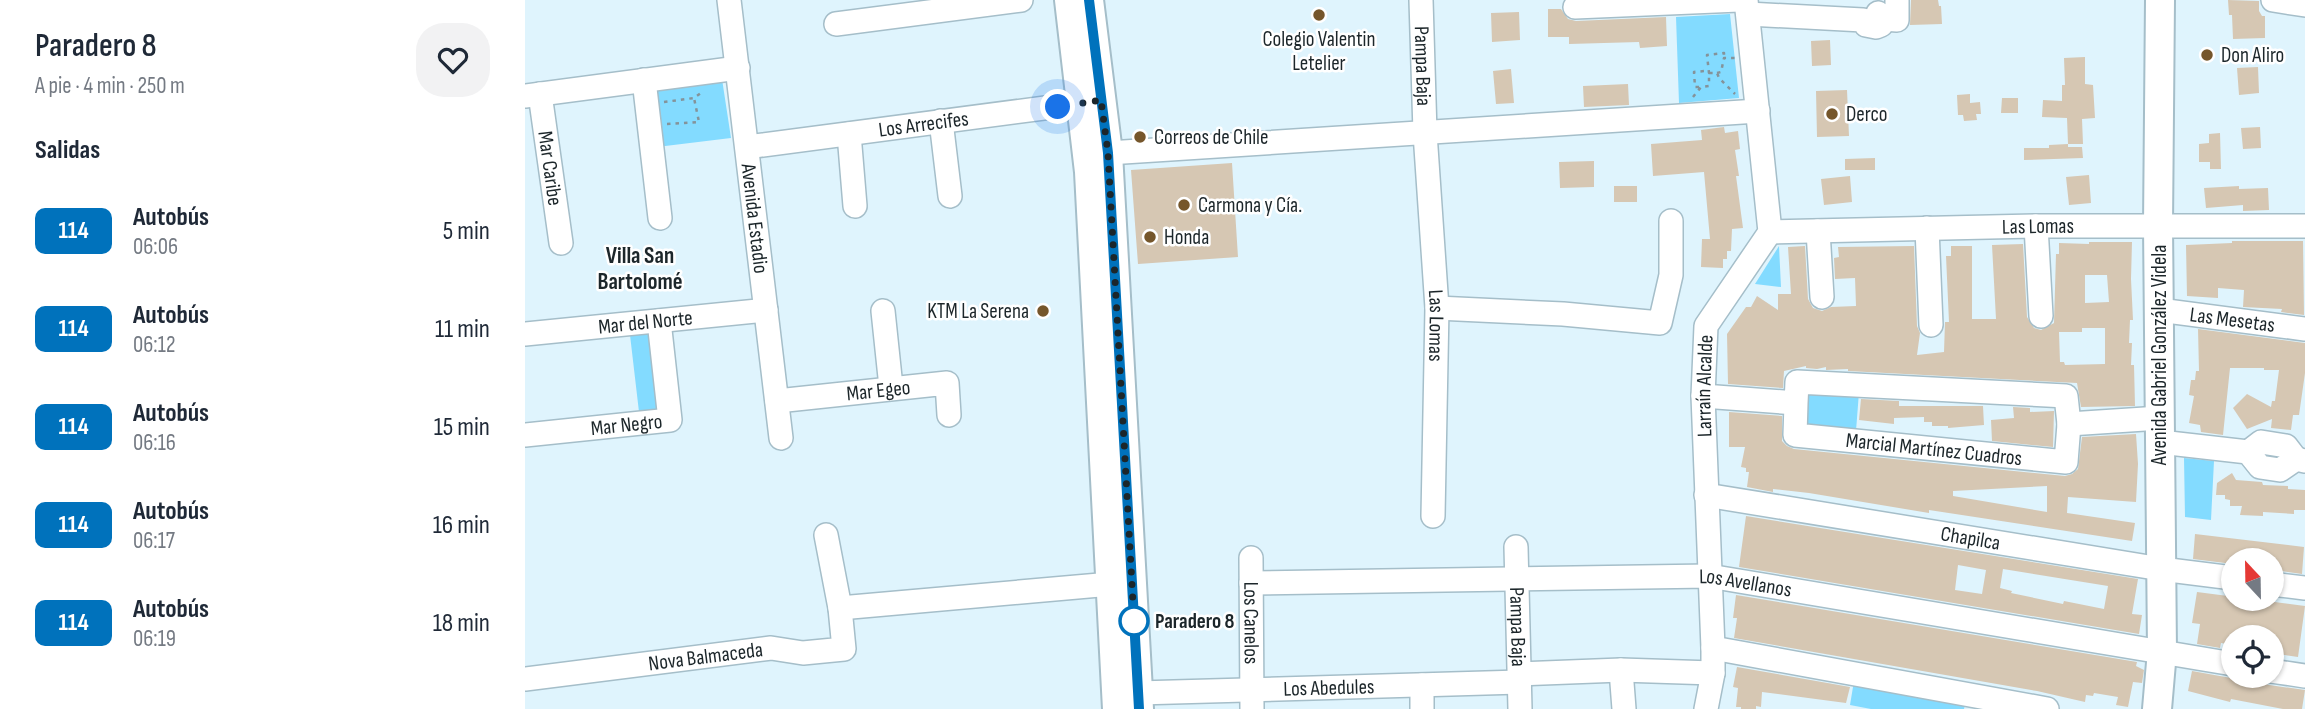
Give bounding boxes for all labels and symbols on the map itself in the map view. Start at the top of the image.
marker: Colegio Valentin Letelier [1311,7,1327,23]
street label: Pampa Baja [1409,26,1436,106]
place label: Colegio Valentin Letelier [1262,27,1376,76]
place label: Don Aliro [2221,43,2284,68]
marker: Don Aliro [2199,47,2215,63]
your location [1040,89,1075,124]
place label: Derco [1846,102,1888,127]
street label: Los Arrecifes [877,106,970,143]
marker: Derco [1824,106,1840,122]
place label: Correos de Chile [1154,125,1268,150]
street label: Mar Caribe [532,129,568,207]
marker: Correos de Chile [1132,129,1148,145]
street label: Avenida Estadio [735,161,773,275]
place label: Carmona y Cía. [1198,193,1302,218]
marker: Carmona y Cía. [1176,197,1192,213]
street label: Las Lomas [2002,214,2074,240]
place label: Honda [1164,225,1209,250]
marker: Honda [1142,229,1158,245]
district label: Villa San Bartolomé [597,242,683,296]
street label: Avenida Gabriel González Videla [2147,245,2172,466]
street label: Las Lomas [1423,289,1449,362]
place label: KTM La Serena [927,299,1029,324]
street label: Las Mesetas [2188,302,2276,338]
marker: KTM La Serena [1035,303,1051,319]
street label: Mar del Norte [597,305,694,340]
street label: Larraín Alcalde [1691,334,1719,438]
street label: Mar Egeo [845,375,912,407]
street label: Mar Negro [589,409,664,441]
street label: Marcial Martínez Cuadros [1845,428,2023,471]
street label: Chapilca [1939,521,2002,556]
north arrow [2221,548,2284,611]
street label: Los Avellanos [1699,564,1794,603]
street label: Los Canelos [1238,582,1264,664]
street label: Pampa Baja [1504,587,1531,667]
marker: Paradero 8 [1119,606,1149,636]
place label: Paradero 8 [1155,609,1234,634]
street label: Nova Balmaceda [647,637,764,676]
street label: Los Abedules [1283,674,1375,702]

